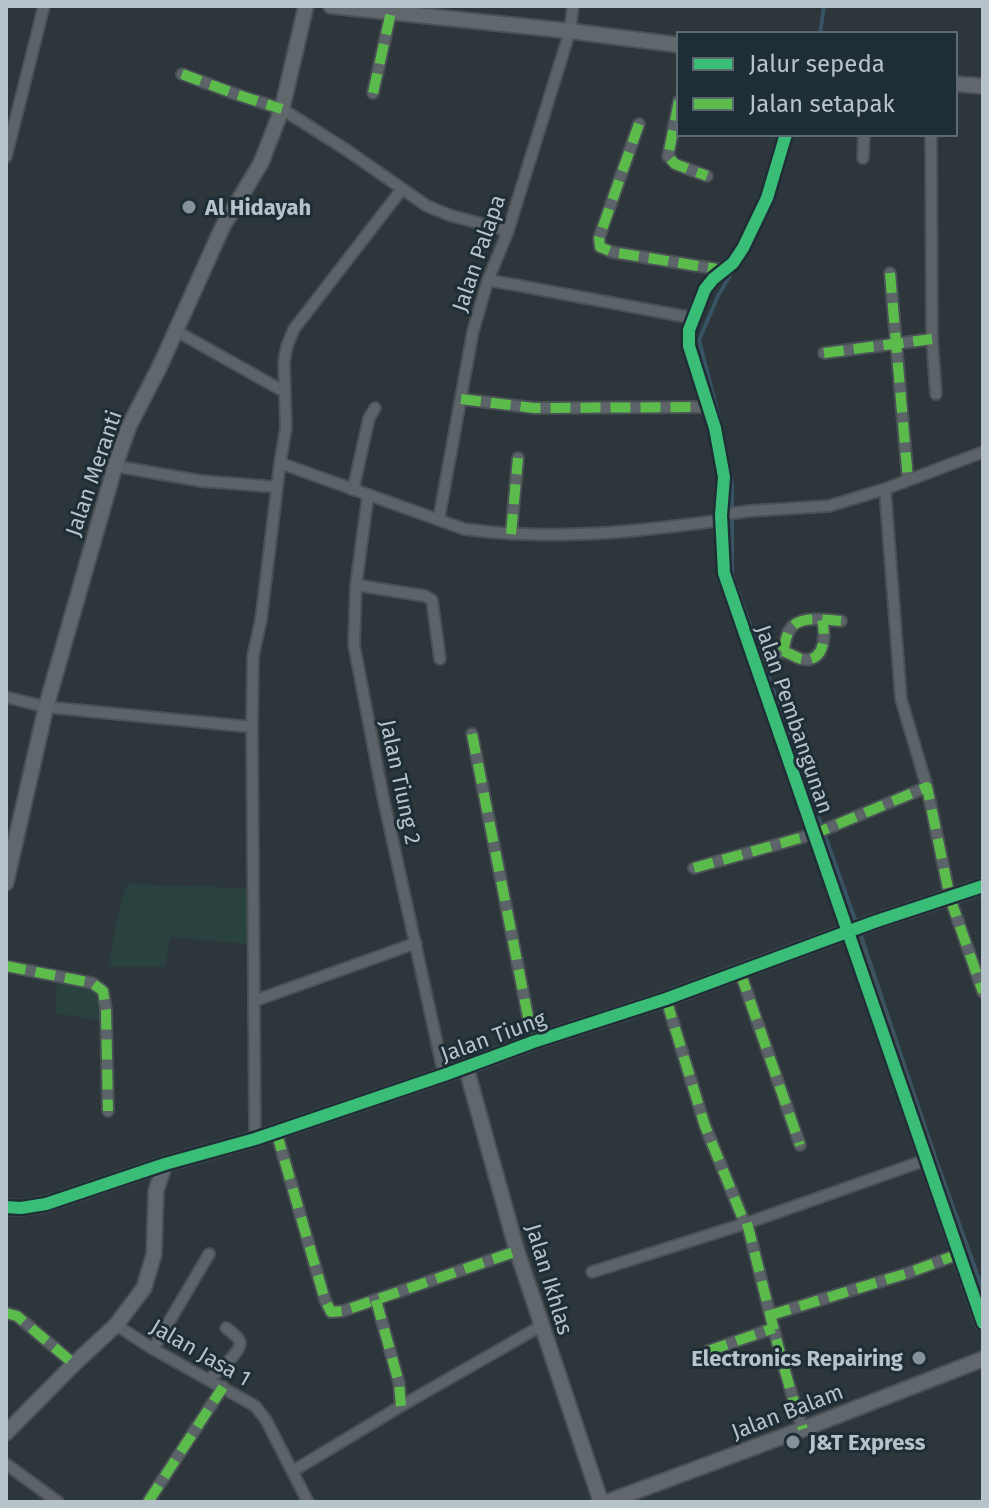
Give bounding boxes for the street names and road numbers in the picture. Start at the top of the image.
street label: Jalan Palapa [446,191,511,315]
street label: Jalan Meranti [59,407,128,540]
street label: Jalan Pembangunan [750,621,840,817]
street label: Jalan Tiung 2 [374,717,427,847]
street label: Jalan Tiung [437,1005,550,1068]
street label: Jalan Ikhlas [520,1220,579,1338]
street label: Jalan Jasa 1 [146,1313,256,1392]
street label: Jalan Balam [727,1378,847,1445]

